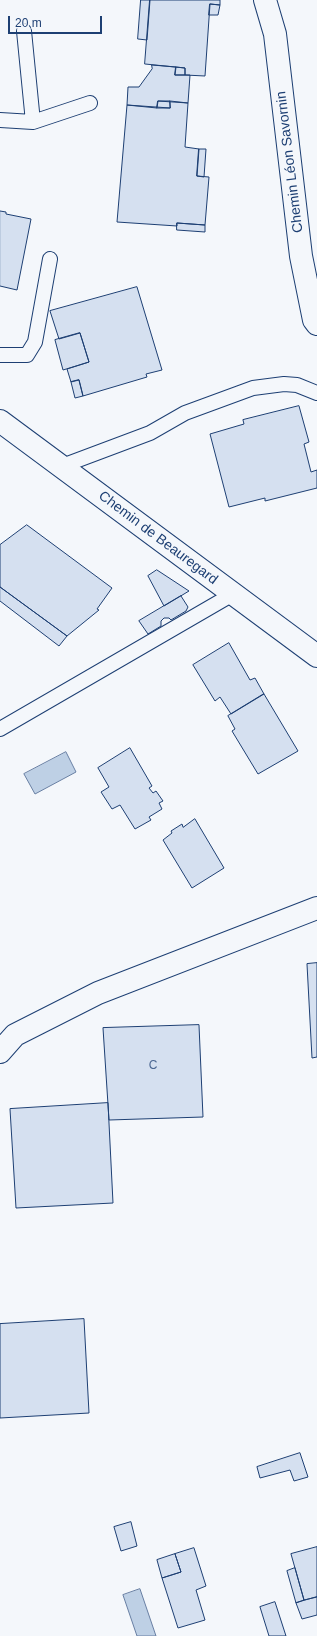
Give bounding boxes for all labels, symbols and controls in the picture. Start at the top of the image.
scale bar [10,8,104,34]
text: 20 m [15,16,42,30]
street label: Chemin Léon Savornin [273,90,307,234]
street label: Chemin de Beauregard [95,488,221,588]
house number: C [149,1059,157,1073]

